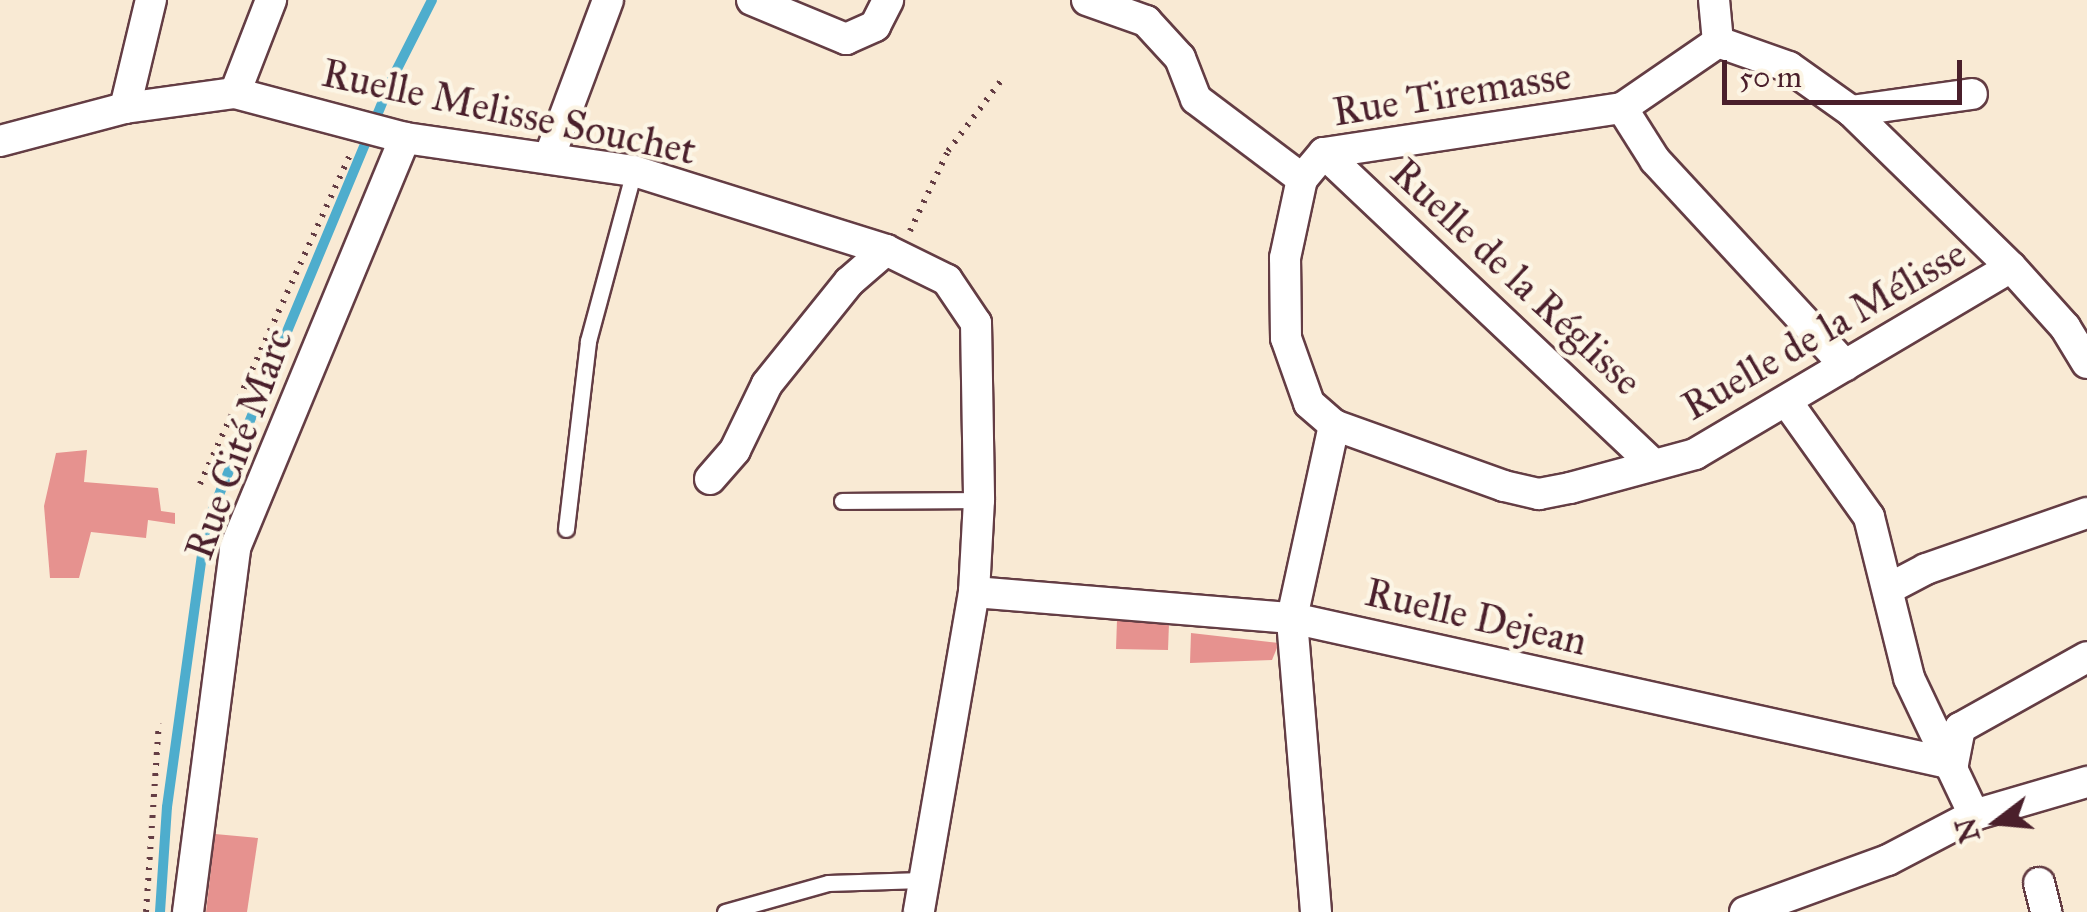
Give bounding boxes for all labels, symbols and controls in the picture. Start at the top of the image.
scale bar [1727,40,1967,102]
street label: Ruelle Melisse Souchet [318,49,700,175]
street label: Rue Tiremasse [1329,51,1575,137]
text: 50 m [1739,59,1802,95]
street label: Ruelle de la Réglisse [1381,149,1651,405]
street label: Ruelle de la Mélisse [1674,229,1974,431]
street label: Rue Cité Marc [175,322,303,566]
street label: Ruelle Dejean [1361,568,1591,666]
north arrow [1947,772,2047,872]
text: N [1948,814,1988,847]

